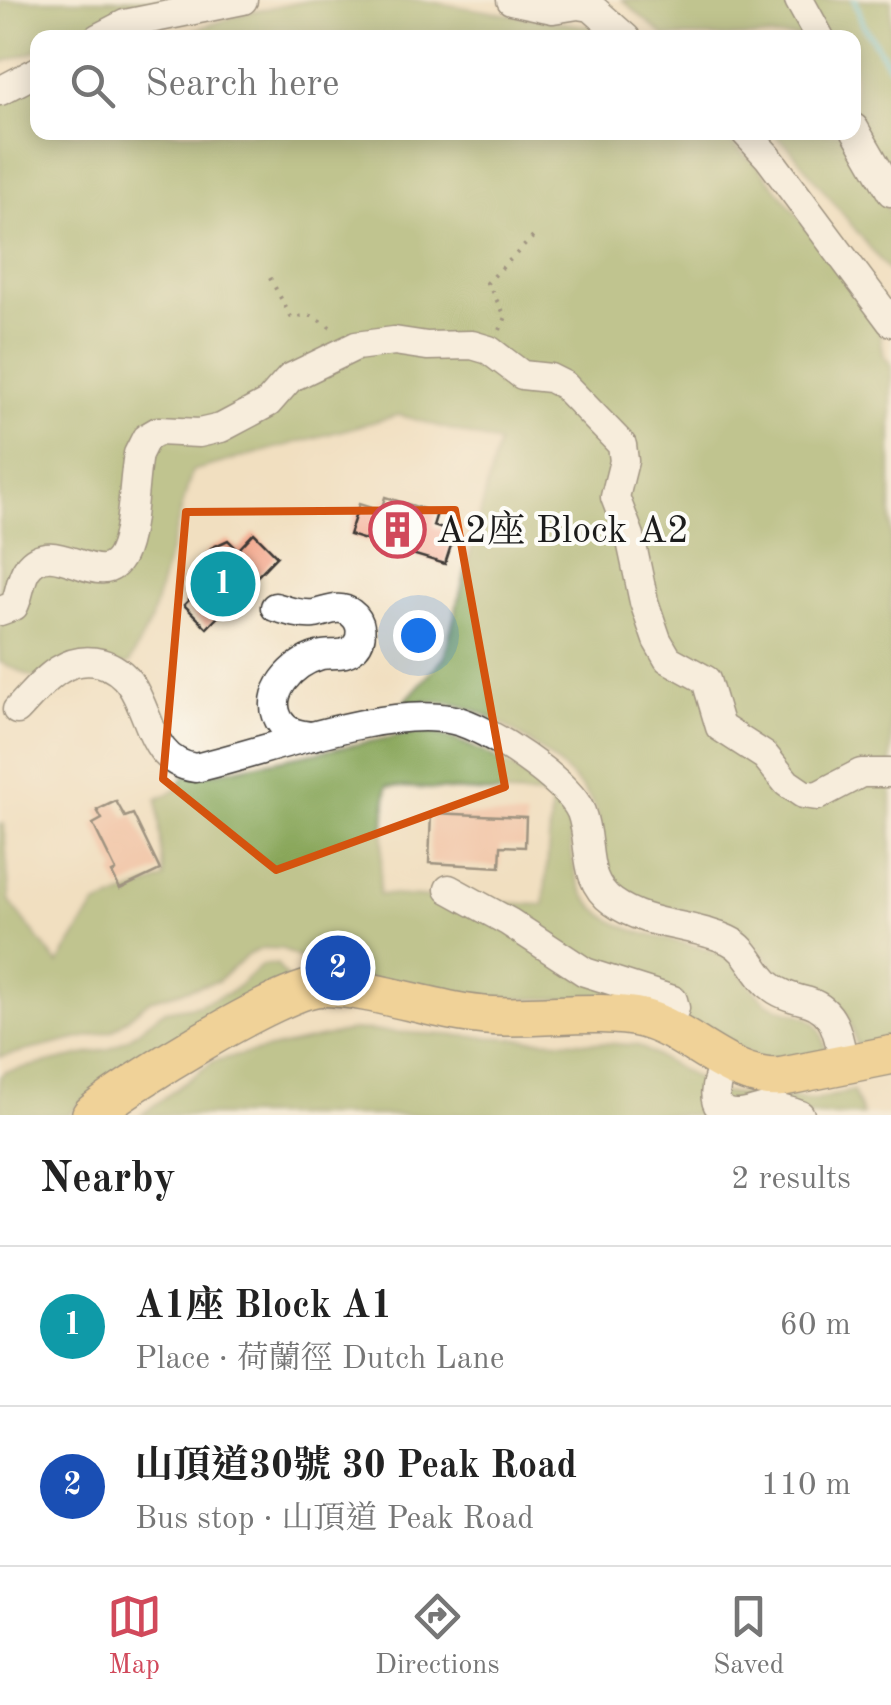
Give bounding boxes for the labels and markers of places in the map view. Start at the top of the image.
building icon: A2座 Block A2 [367,499,427,559]
place label: A2座 Block A2 [436,510,689,551]
pin: 1 [190,546,256,622]
pin: 2 [306,930,370,1006]

